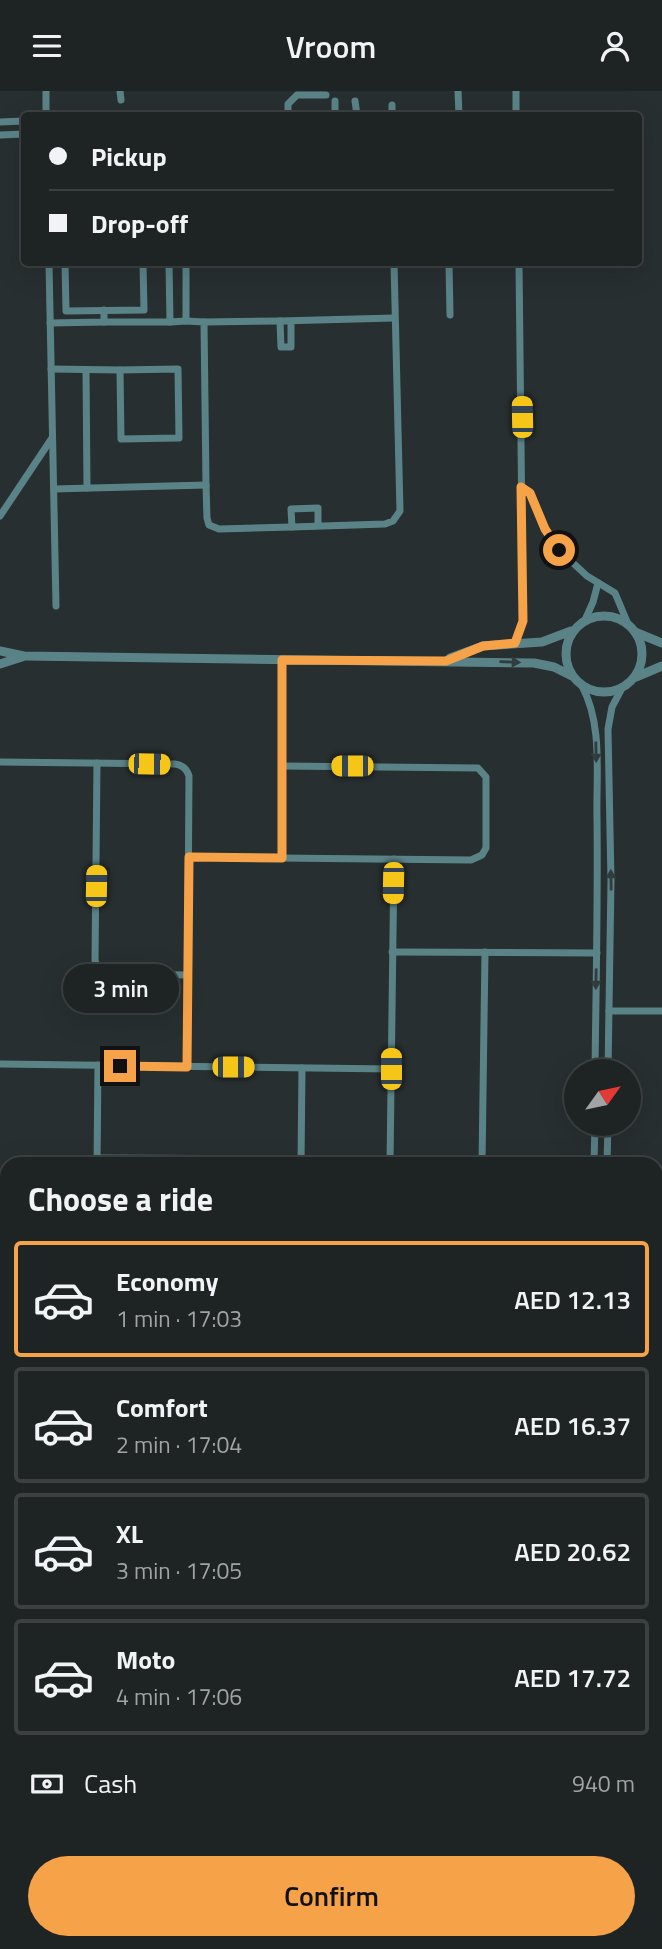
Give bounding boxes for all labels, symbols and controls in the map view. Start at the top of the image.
text: Vroom [286,22,376,70]
icon: menu [28,27,66,65]
icon: person [596,27,634,65]
text: Pickup [91,137,167,176]
text: Drop-off [91,204,188,243]
car [512,396,533,438]
route start [543,534,575,566]
one-way arrow [499,657,521,668]
one-way arrow [590,741,602,763]
car [128,753,171,775]
car [332,756,374,777]
car [383,862,404,904]
car [86,865,107,907]
one-way arrow [605,869,617,891]
callout: 3 min [62,965,178,1013]
one-way arrow [591,969,602,991]
text: 3 min [93,971,149,1006]
car [381,1048,402,1090]
route end [104,1050,136,1082]
car [213,1057,255,1078]
north arrow [564,1059,640,1136]
map controls [564,1059,641,1136]
text: Choose a ride [28,1175,213,1223]
text: Economy [116,1262,218,1301]
icon: car [32,1268,95,1331]
text: AED 12.13 [514,1280,631,1319]
text: 1 min · 17:03 [116,1301,242,1336]
text: Comfort [116,1388,208,1427]
icon: car [32,1394,95,1457]
text: AED 16.37 [514,1406,631,1445]
text: 2 min · 17:04 [116,1427,242,1462]
text: XL [116,1514,143,1553]
icon: car [32,1520,95,1583]
text: AED 20.62 [514,1532,631,1571]
text: 3 min · 17:05 [116,1553,242,1588]
text: Moto [116,1640,175,1679]
icon: car [32,1646,95,1709]
text: AED 17.72 [514,1658,631,1697]
text: 4 min · 17:06 [116,1679,242,1714]
text: Cash [84,1764,137,1803]
icon: cash [28,1765,66,1803]
text: 940 m [572,1766,635,1801]
button: Confirm [28,1856,635,1936]

